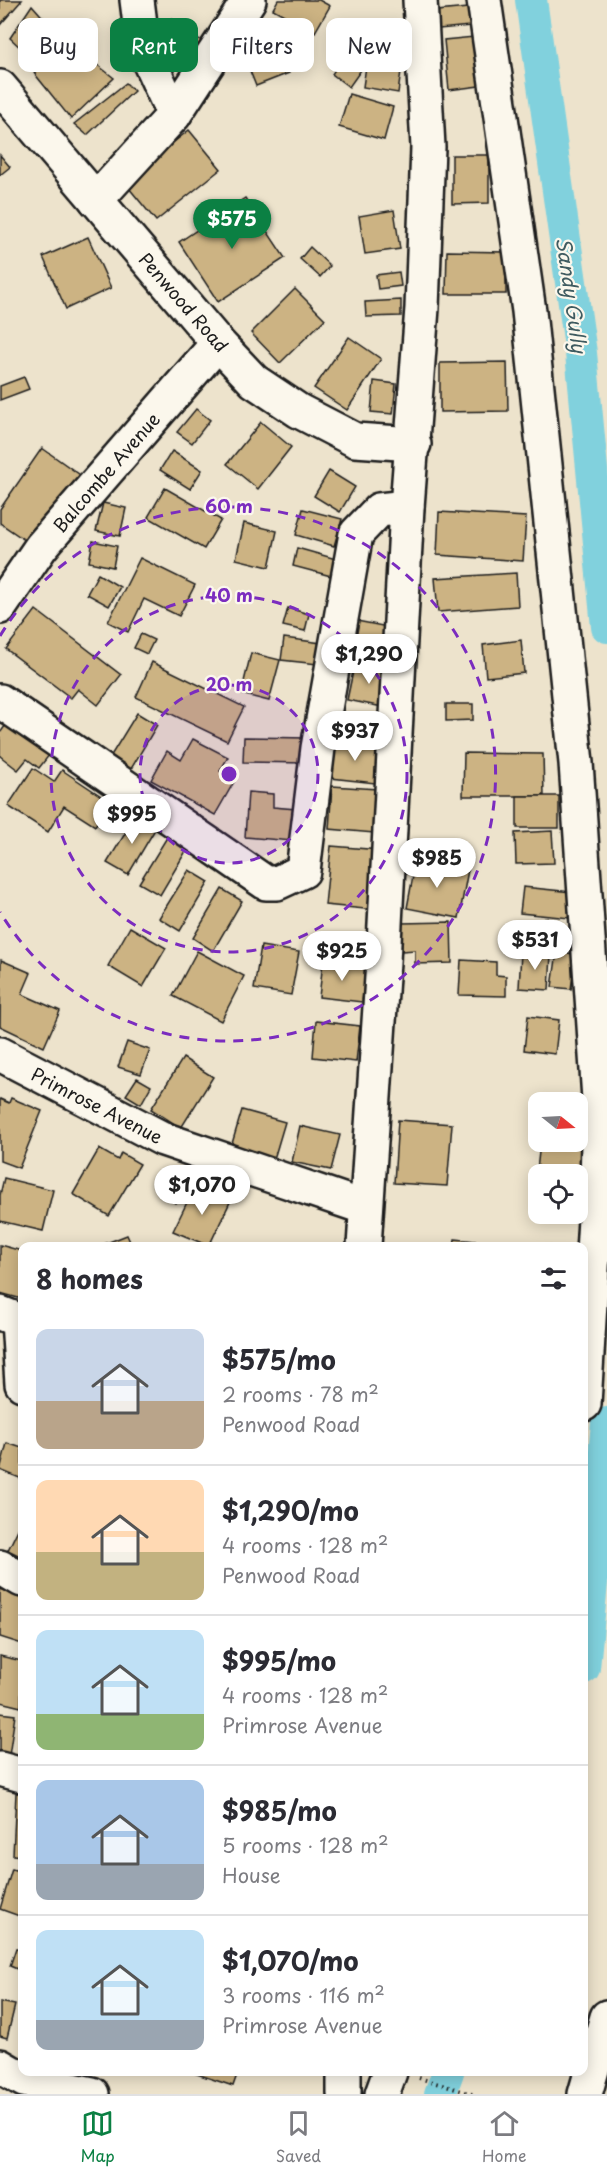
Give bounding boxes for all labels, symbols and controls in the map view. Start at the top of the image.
chip: Buy [18,18,98,72]
chip: Rent [110,18,198,72]
chip: Filters [210,18,314,72]
chip: New [326,18,412,72]
pin: $575 [196,199,268,250]
text: $575 [207,203,257,233]
water label: Sandy Gully [549,235,595,356]
street label: Penwood Road [133,246,235,358]
street label: Balcombe Avenue [46,406,166,538]
text: 60 m [205,492,253,519]
text: 40 m [205,581,253,608]
pin: $1,290 [320,634,418,685]
text: $1,290 [335,638,403,668]
text: 20 m [206,670,252,697]
pin: $937 [319,711,391,762]
text: $937 [331,715,379,745]
centre of rings [219,764,239,784]
pin: $995 [96,794,168,845]
text: $995 [107,798,157,828]
pin: $985 [401,838,473,889]
text: $985 [412,842,462,872]
pin: $531 [499,920,571,971]
text: $531 [512,924,558,954]
pin: $925 [306,931,378,982]
text: $925 [316,935,368,965]
street label: Primrose Avenue [26,1060,168,1150]
north arrow [528,1092,588,1152]
map controls [528,1092,588,1224]
button: locate [528,1164,588,1224]
pin: $1,070 [153,1165,251,1216]
text: $1,070 [168,1169,236,1199]
text: 8 homes [36,1259,143,1298]
icon: filters [537,1262,570,1295]
text: $575/mo [222,1340,336,1379]
icon: home [84,1353,156,1425]
text: 2 rooms · 78 m² [222,1379,379,1409]
text: Penwood Road [222,1409,361,1439]
text: $1,290/mo [222,1491,359,1530]
icon: home [84,1504,156,1576]
text: 4 rooms · 128 m² [222,1530,388,1560]
text: Penwood Road [222,1560,361,1590]
text: $995/mo [222,1641,336,1680]
icon: home [84,1654,156,1726]
text: 4 rooms · 128 m² [222,1680,388,1710]
text: Primrose Avenue [222,1710,383,1740]
text: $985/mo [222,1791,337,1830]
icon: home [84,1804,156,1876]
text: 5 rooms · 128 m² [222,1830,388,1860]
text: House [222,1860,281,1890]
text: $1,070/mo [222,1941,359,1980]
icon: home [84,1954,156,2026]
text: 3 rooms · 116 m² [222,1980,385,2010]
text: Primrose Avenue [222,2010,383,2040]
tab: Map [80,2107,115,2167]
tab: Saved [276,2107,321,2167]
tab: Home [482,2107,527,2167]

